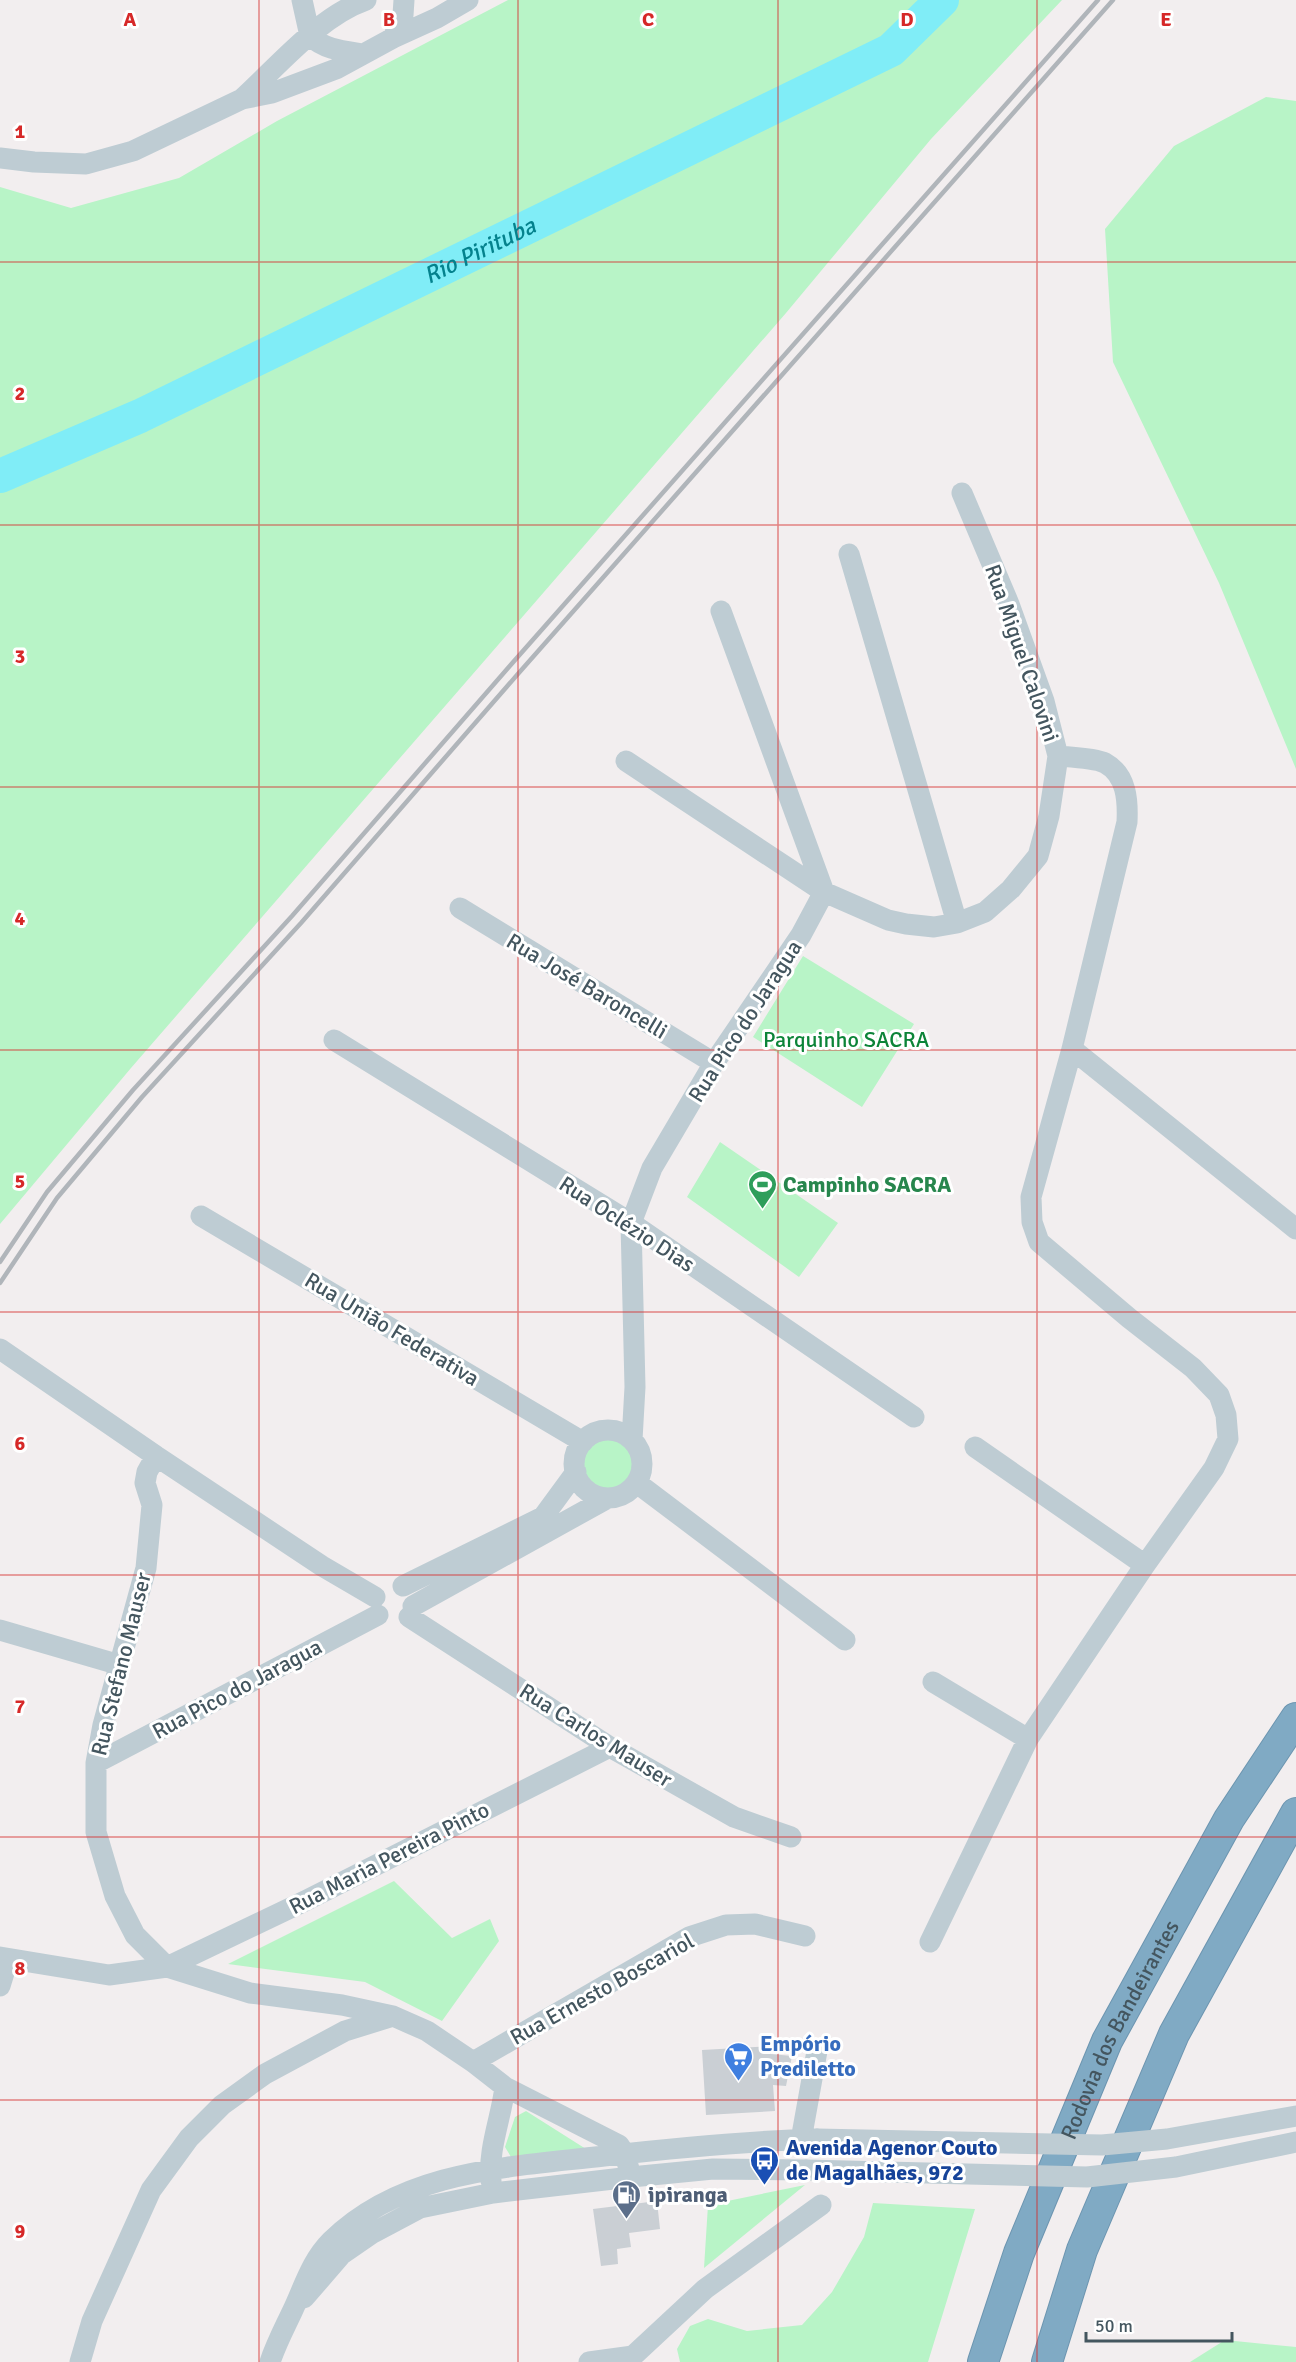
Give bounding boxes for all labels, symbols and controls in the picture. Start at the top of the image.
text: A [124,7,137,32]
text: B [383,7,395,32]
text: C [642,7,654,32]
text: D [900,7,914,32]
text: E [1160,7,1172,32]
text: 1 [15,119,26,144]
water label: Rio Pirituba [419,210,541,291]
text: 2 [15,381,25,406]
street label: Rua Miguel Calovini [979,561,1065,745]
text: 3 [15,644,25,669]
text: 4 [15,906,26,931]
street label: Rua José Baroncelli [502,927,672,1045]
street label: Rua Pico do Jaragua [683,935,807,1107]
park label: Parquinho SACRA [763,1026,930,1053]
sports icon: Campinho SACRA [746,1168,778,1210]
text: 5 [15,1169,25,1194]
street label: Rua Oclézio Dias [554,1170,700,1278]
place label: Campinho SACRA [783,1171,951,1198]
street label: Rua União Federativa [300,1266,484,1392]
text: 6 [15,1431,26,1456]
street label: Rua Stefano Mauser [85,1570,157,1758]
street label: Rua Pico do Jaragua [148,1633,326,1745]
street label: Rua Carlos Mauser [515,1677,677,1793]
text: 7 [15,1694,26,1719]
street label: Rua Maria Pereira Pinto [284,1796,494,1920]
street label: Rodovia dos Bandeirantes [1054,1915,1184,2143]
street label: Rua Ernesto Boscariol [505,1927,699,2051]
text: 8 [15,1956,26,1981]
place label: Empório Prediletto [760,2030,856,2082]
supermarket icon: Empório Prediletto [723,2040,755,2082]
place label: Avenida Agenor Couto de Magalhães, 972 [786,2134,998,2186]
bus stop icon: Avenida Agenor Couto de Magalhães, 972 [749,2144,781,2186]
fuel station icon: ipiranga [611,2178,643,2220]
place label: ipiranga [648,2181,728,2208]
text: 9 [15,2219,26,2244]
scale bar [1086,2305,1232,2343]
text: 50 m [1095,2315,1133,2337]

